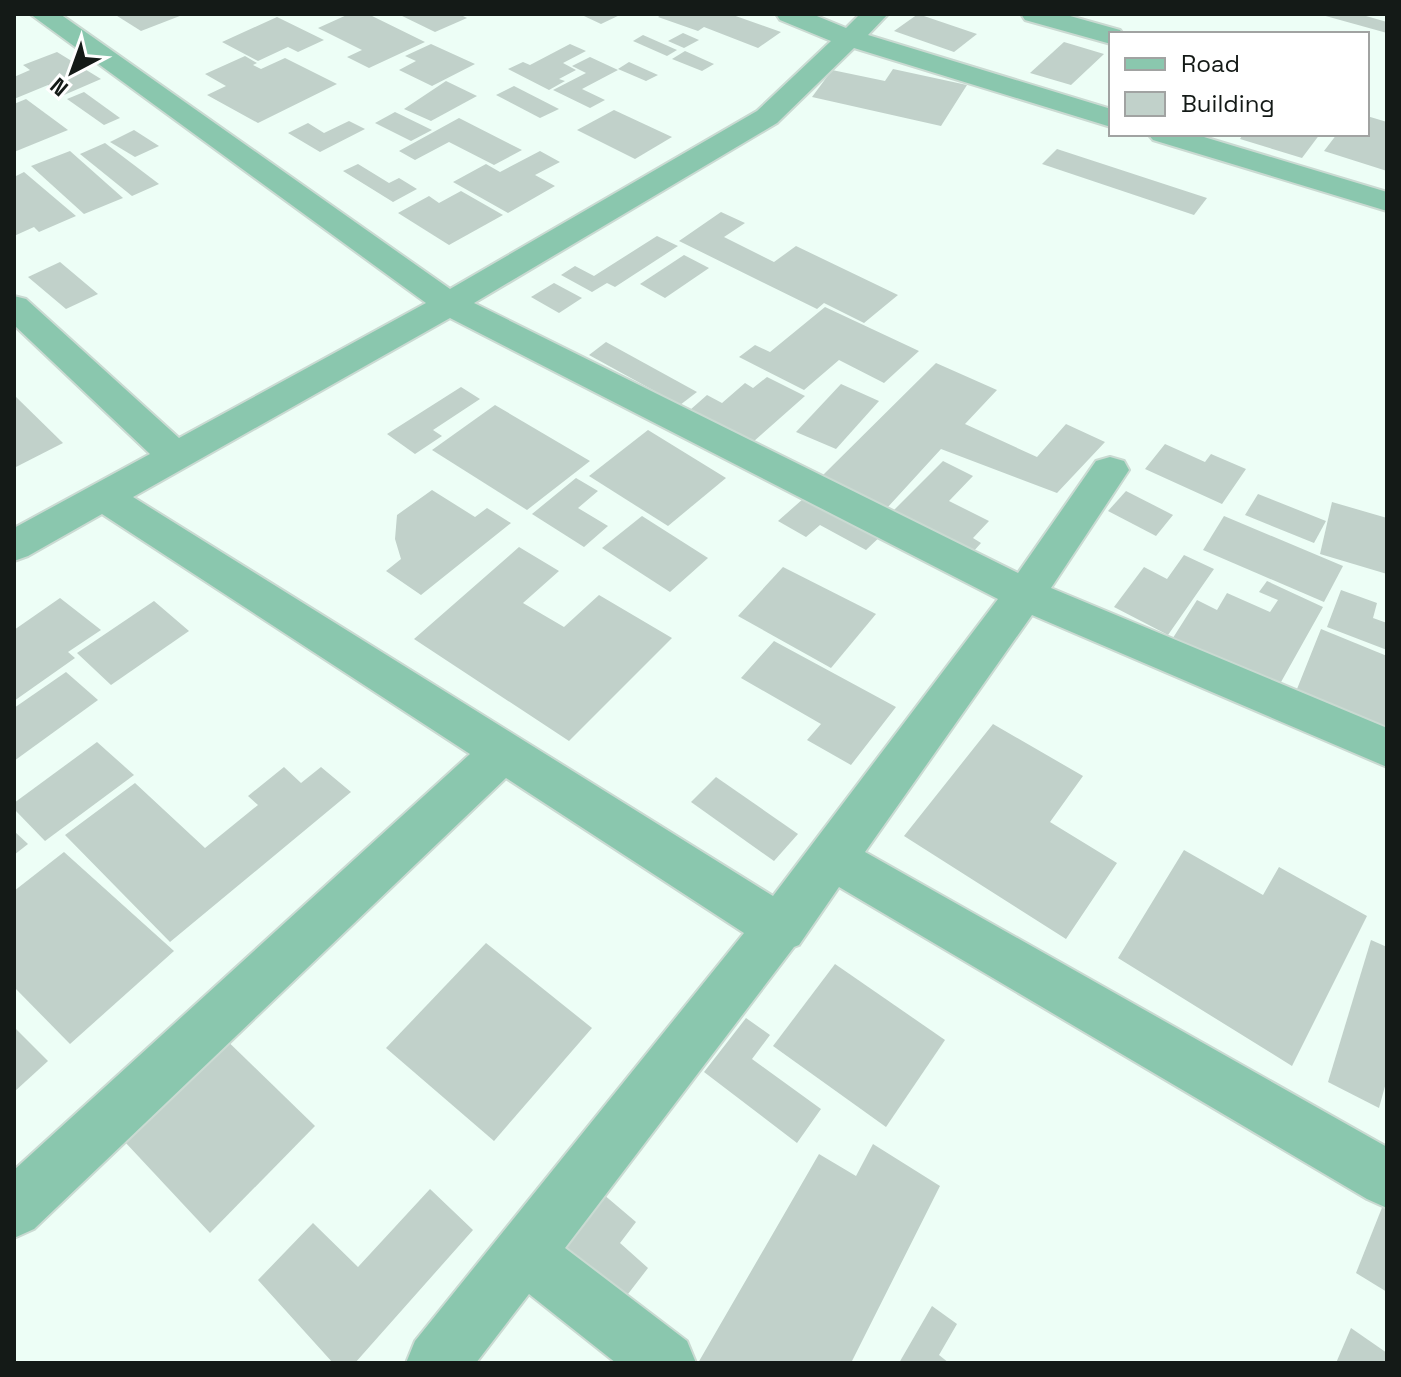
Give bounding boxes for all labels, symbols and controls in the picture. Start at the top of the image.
north arrow [32,32,112,112]
legend [1109,32,1369,136]
text: Road [1181,48,1240,79]
text: N [44,72,74,102]
text: Building [1181,88,1275,119]

